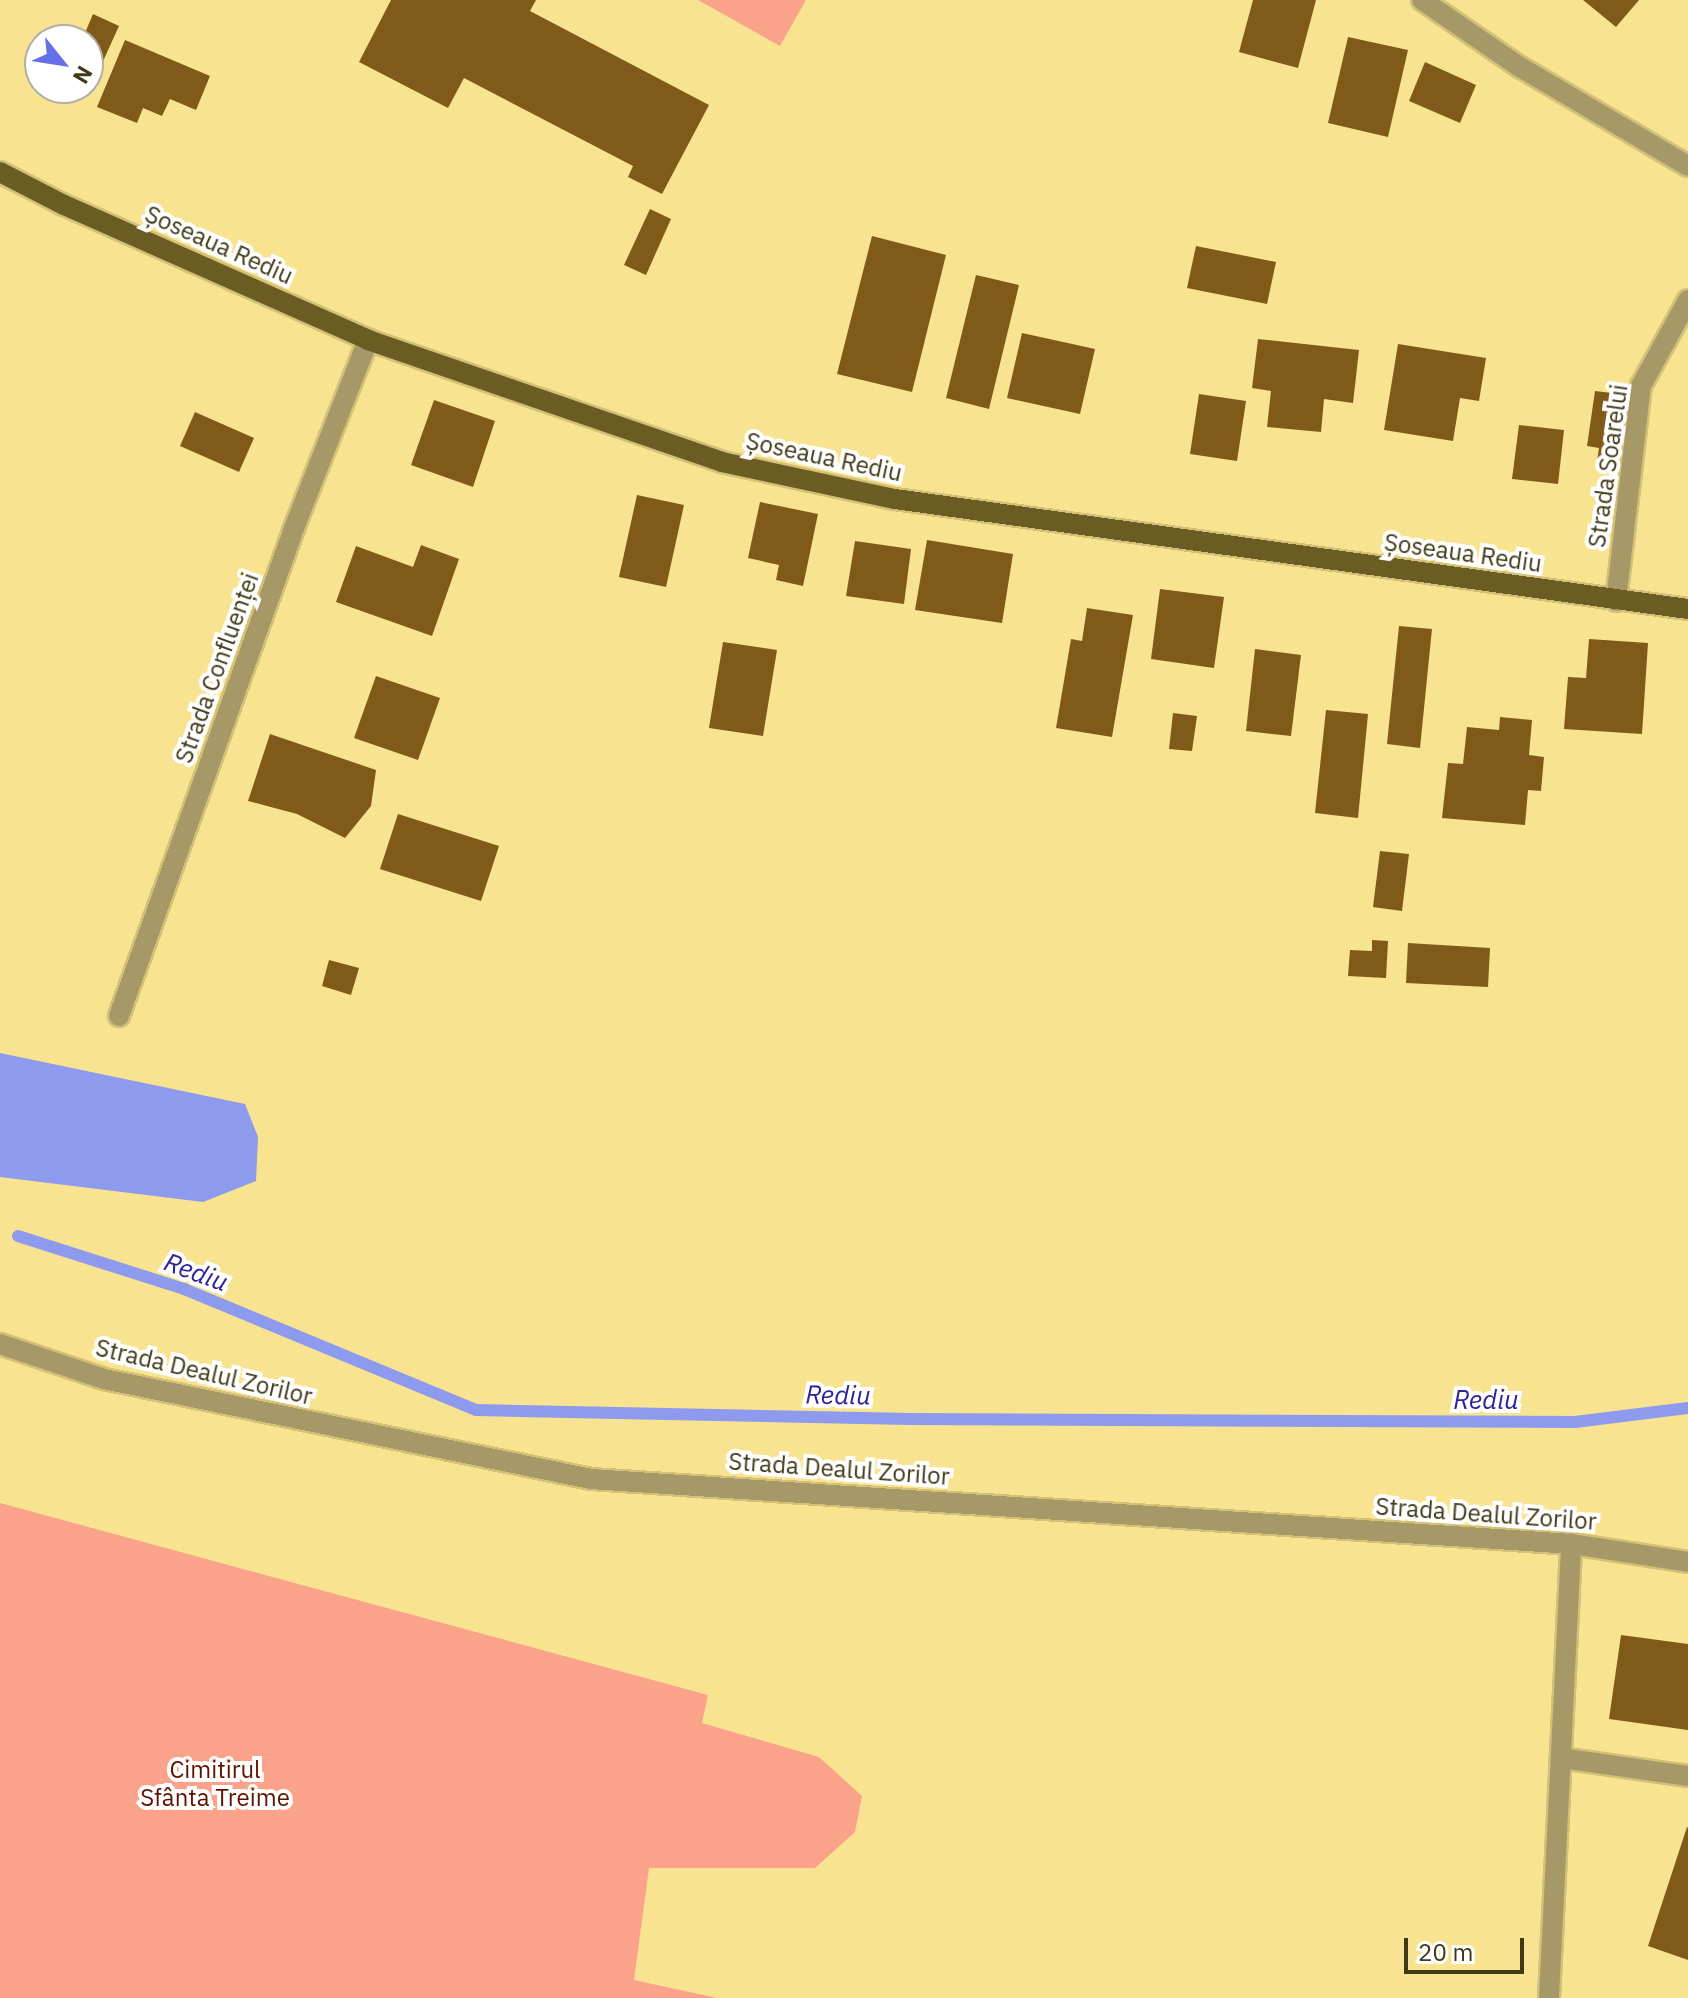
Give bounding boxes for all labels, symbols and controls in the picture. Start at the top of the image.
north arrow [24,24,104,104]
text: N [67,61,100,89]
street label: Șoseaua Rediu [141,200,297,290]
street label: Strada Soarelui [1582,383,1634,549]
street label: Șoseaua Rediu [743,426,905,488]
street label: Șoseaua Rediu [1382,528,1544,578]
street label: Strada Confluenței [169,569,265,767]
water label: Rediu [160,1246,232,1298]
street label: Strada Dealul Zorilor [93,1333,315,1411]
water label: Rediu [805,1379,871,1411]
water label: Rediu [1453,1384,1519,1416]
street label: Strada Dealul Zorilor [727,1447,951,1491]
street label: Strada Dealul Zorilor [1374,1492,1598,1536]
park label: Cimitirul Sfânta Treime [140,1756,290,1812]
scale bar [1408,1922,1528,1972]
text: 20 m [1418,1936,1473,1968]

